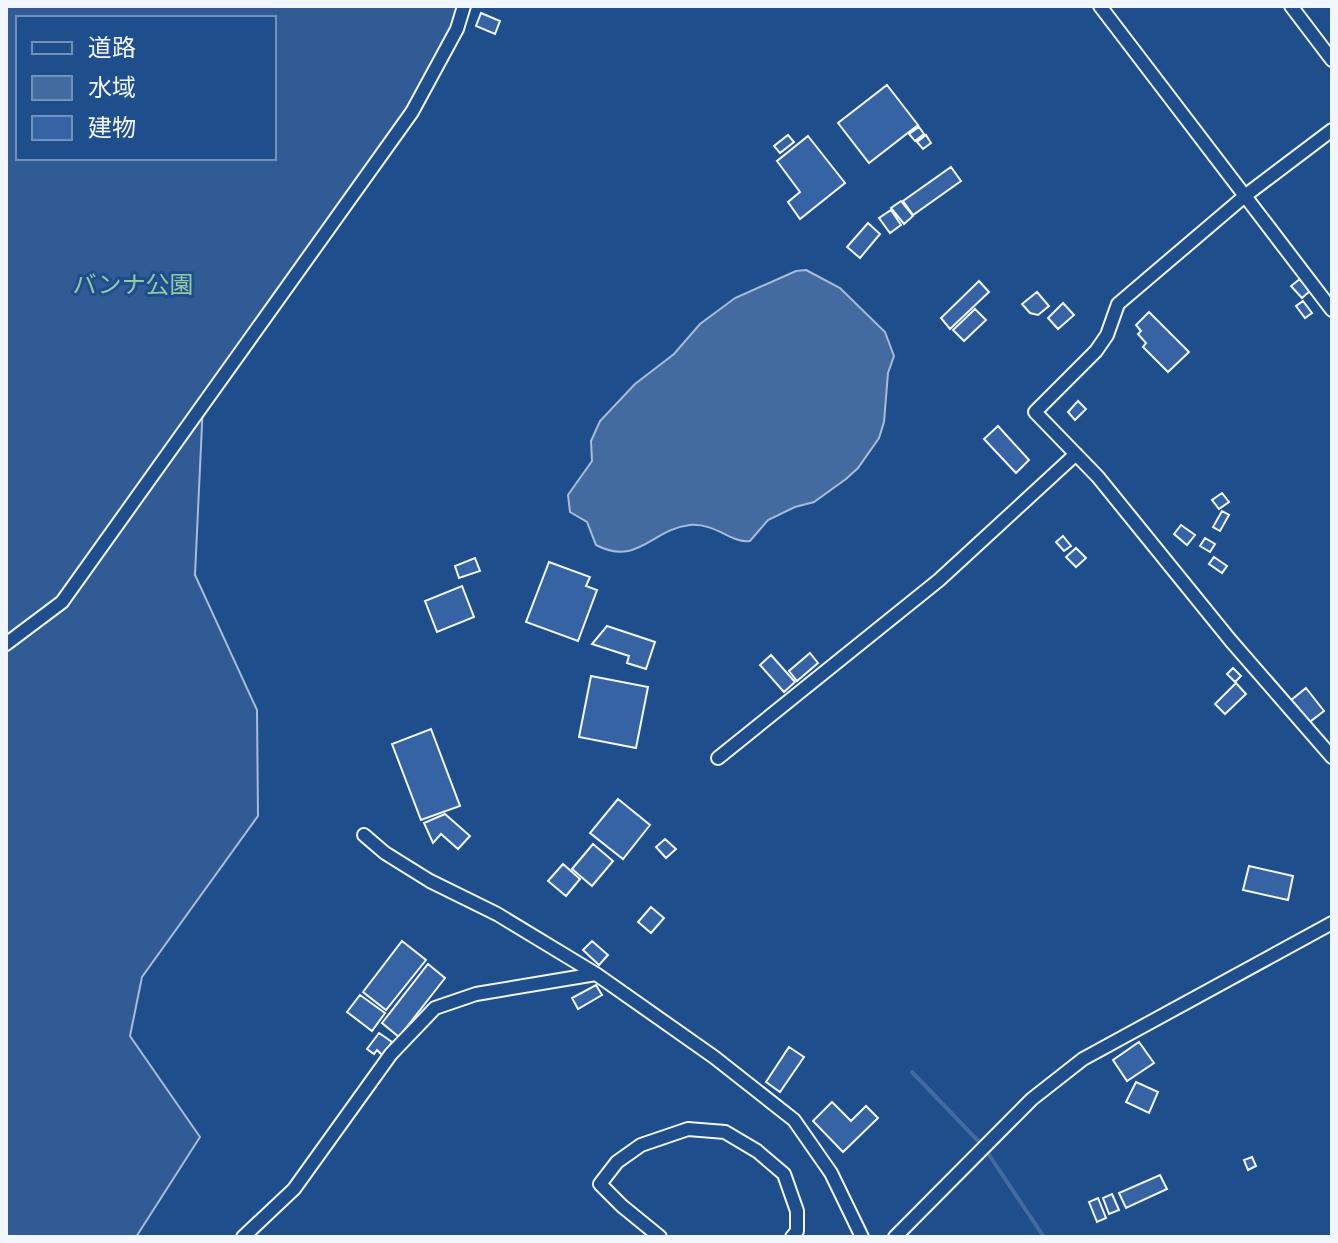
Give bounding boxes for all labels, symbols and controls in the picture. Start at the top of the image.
legend [16,16,276,160]
text: 道路 [88,33,136,62]
text: 水域 [88,73,136,102]
text: 建物 [88,113,136,142]
park label: バンナ公園 [72,270,194,299]

